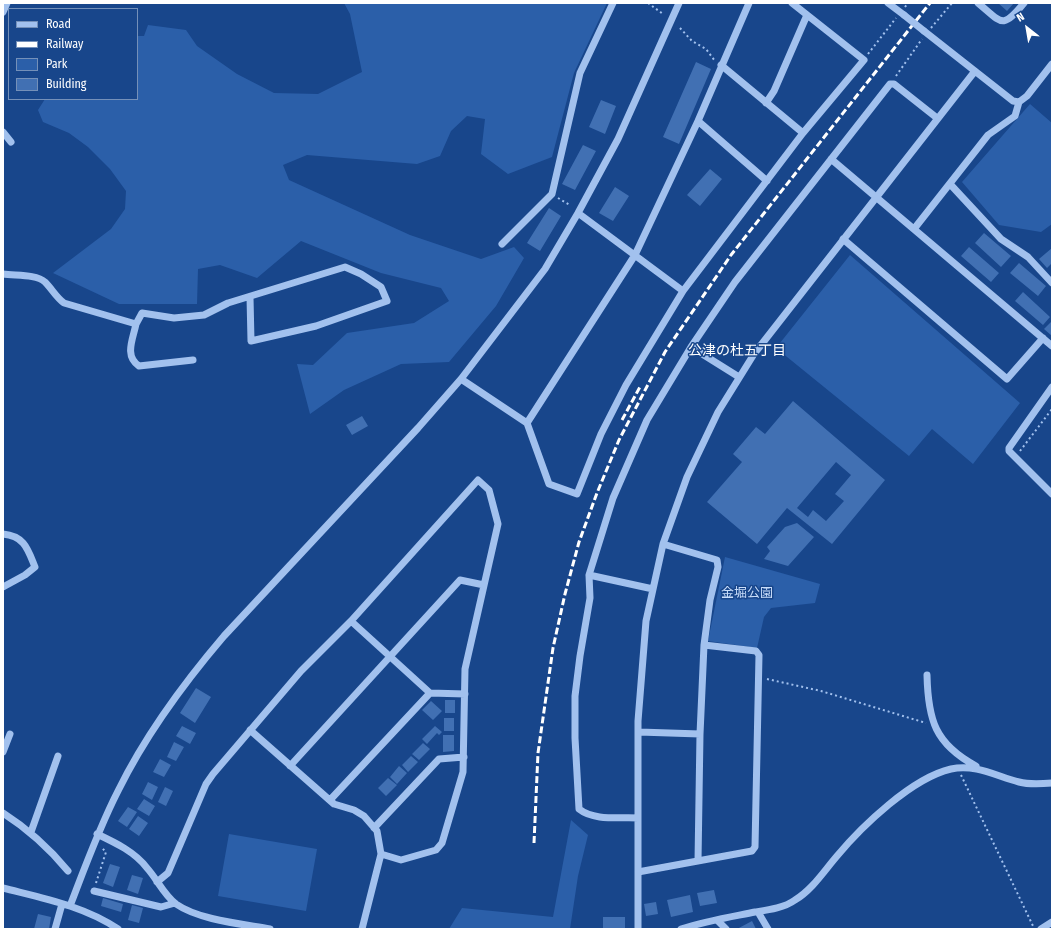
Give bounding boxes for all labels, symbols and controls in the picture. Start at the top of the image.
legend [8,8,138,100]
north arrow [1007,8,1047,48]
text: N [1014,10,1027,25]
text: Road [46,17,71,31]
text: Railway [46,37,83,51]
text: Park [46,57,67,71]
text: Building [46,77,86,91]
district label: 公津の杜五丁目 [688,343,786,359]
park label: 金堀公園 [721,585,773,601]

